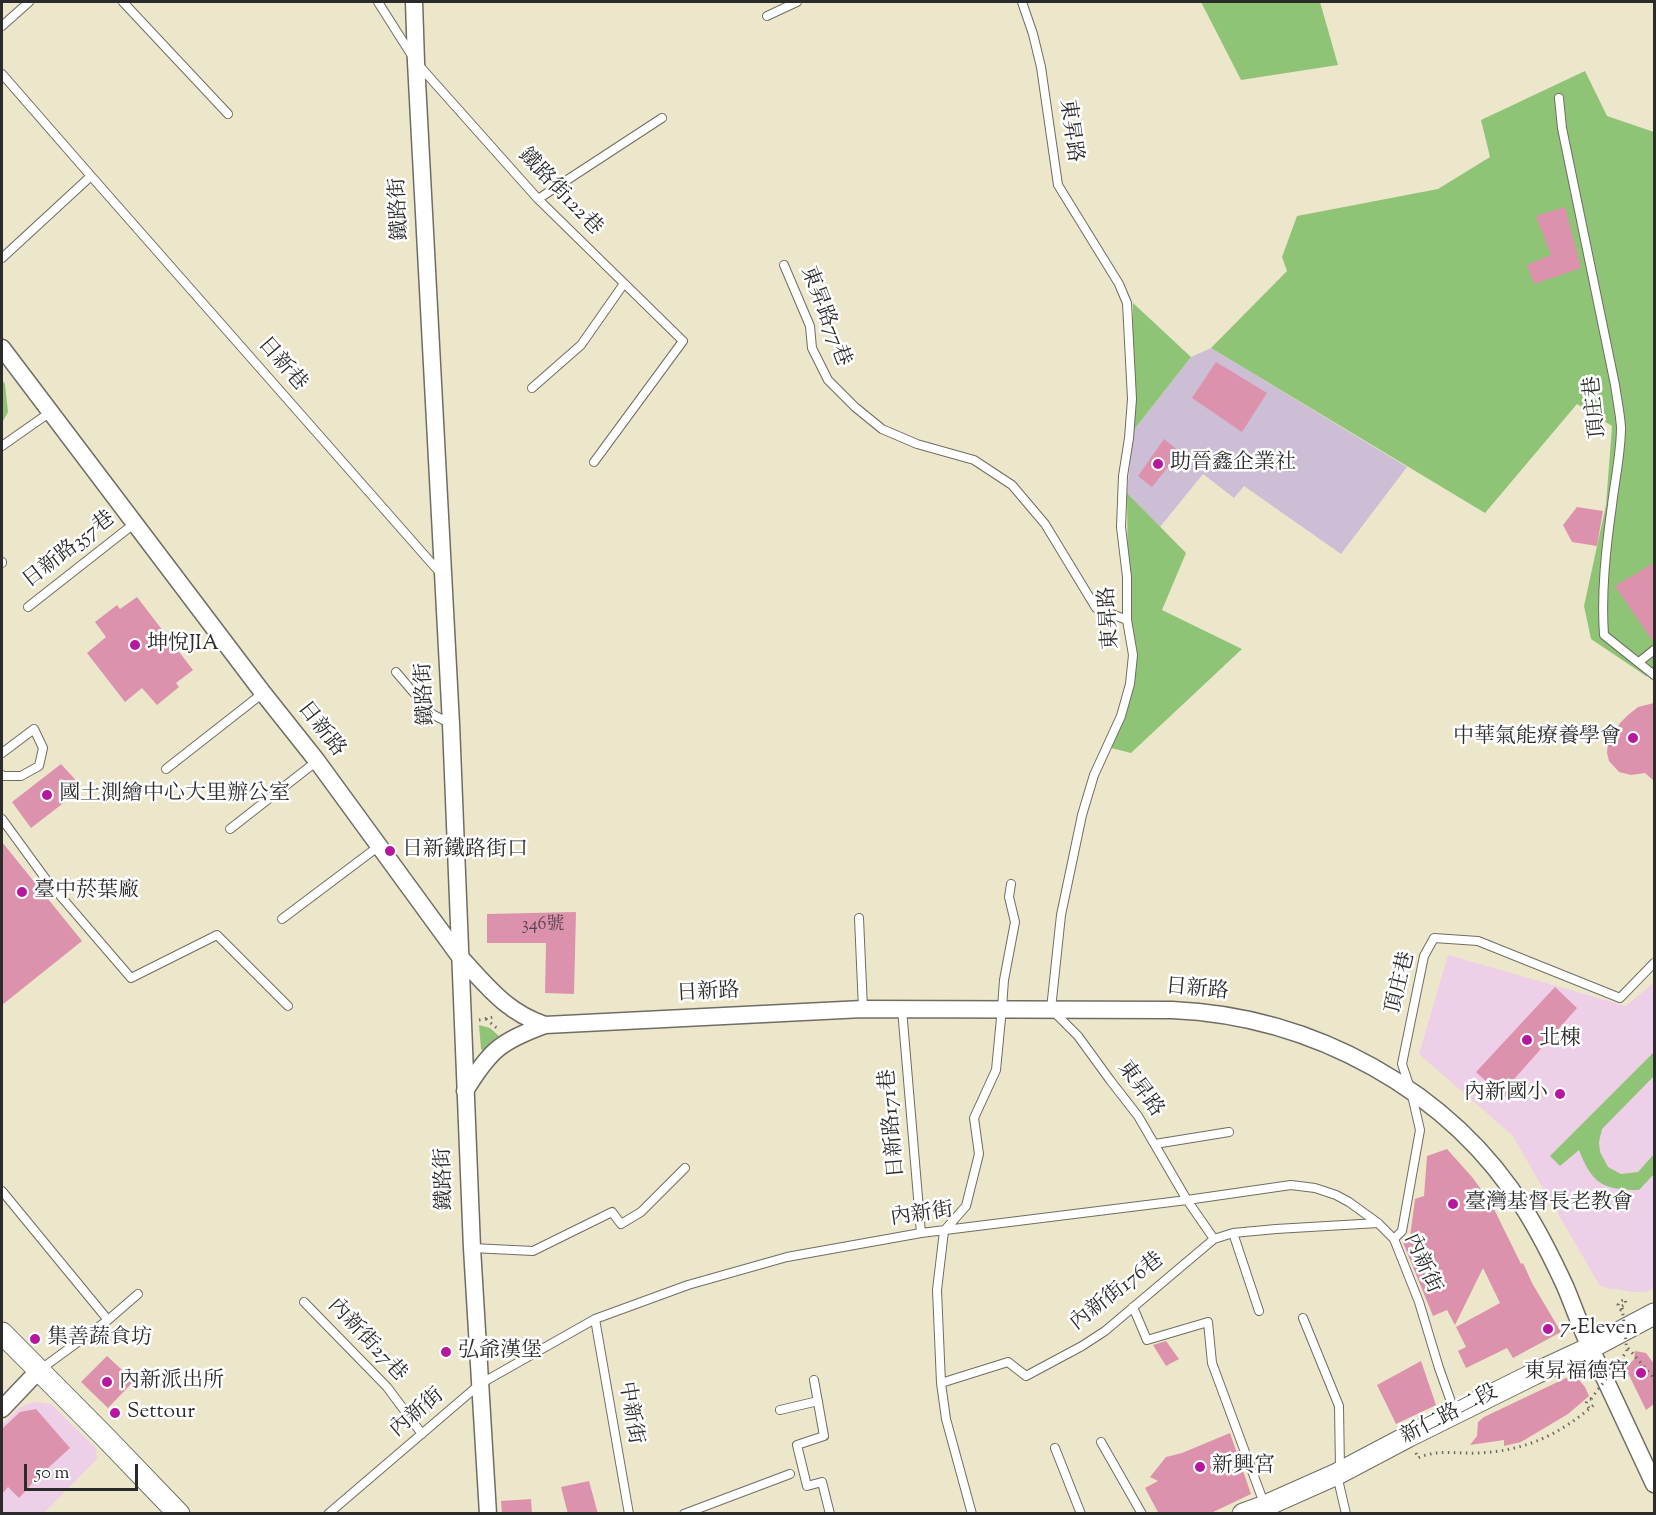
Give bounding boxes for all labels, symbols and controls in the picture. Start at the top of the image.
street label: 東昇路 [1052,98,1086,164]
street label: 鐵路街122巷 [511,144,607,242]
street label: 鐵路街 [387,177,415,241]
street label: 東昇路77巷 [793,263,855,371]
street label: 日新巷 [251,333,311,397]
street label: 頂庄巷 [1581,374,1613,440]
place label: 助晉鑫企業社 [1170,451,1296,477]
marker: 助晉鑫企業社 [1151,457,1165,471]
street label: 日新路357巷 [19,507,121,595]
street label: 東昇路 [1096,586,1126,650]
place label: 坤悅JIA [147,632,219,658]
marker: 坤悅JIA [128,638,142,652]
street label: 鐵路街 [413,662,441,726]
street label: 日新路 [291,697,349,763]
place label: 中華氣能療養學會 [1453,725,1621,751]
marker: 中華氣能療養學會 [1626,731,1640,745]
place label: 國土測繪中心大里辦公室 [59,782,290,808]
marker: 國土測繪中心大里辦公室 [40,788,54,802]
place label: 日新鐵路街口 [402,838,528,864]
marker: 日新鐵路街口 [383,844,397,858]
place label: 臺中菸葉廠 [34,879,139,905]
marker: 臺中菸葉廠 [15,885,29,899]
house number: 346號 [521,915,565,937]
street label: 頂庄巷 [1382,949,1422,1017]
street label: 日新路 [1165,976,1229,1006]
street label: 日新路 [676,980,740,1008]
place label: 北棟 [1539,1027,1581,1053]
marker: 北棟 [1520,1033,1534,1047]
street label: 東昇路 [1110,1057,1168,1123]
street label: 日新路171巷 [877,1068,911,1178]
place label: 內新國小 [1464,1081,1548,1107]
marker: 內新國小 [1553,1087,1567,1101]
street label: 鐵路街 [432,1147,460,1211]
place label: 臺灣基督長老教會 [1465,1191,1633,1217]
marker: 臺灣基督長老教會 [1446,1197,1460,1211]
street label: 內新街 [889,1199,955,1233]
street label: 內新街 [1397,1230,1445,1298]
street label: 內新街176巷 [1066,1249,1170,1337]
street label: 內新街27巷 [321,1294,411,1388]
place label: 7-Eleven [1560,1316,1638,1342]
marker: 7-Eleven [1541,1322,1555,1336]
place label: 集善蔬食坊 [47,1326,152,1352]
marker: 集善蔬食坊 [28,1332,42,1346]
place label: 弘爺漢堡 [458,1339,542,1365]
marker: 弘爺漢堡 [439,1345,453,1359]
place label: 東昇福德宮 [1524,1360,1629,1386]
marker: 東昇福德宮 [1634,1366,1648,1380]
place label: 內新派出所 [119,1369,224,1395]
marker: 內新派出所 [100,1375,114,1389]
street label: 中新街 [612,1380,646,1446]
street label: 新仁路二段 [1398,1381,1502,1451]
street label: 內新街 [386,1384,450,1444]
place label: Settour [127,1400,195,1426]
marker: Settour [108,1406,122,1420]
scale bar [27,1452,141,1490]
place label: 新興宮 [1212,1454,1275,1480]
marker: 新興宮 [1193,1460,1207,1474]
text: 50 m [35,1461,69,1487]

